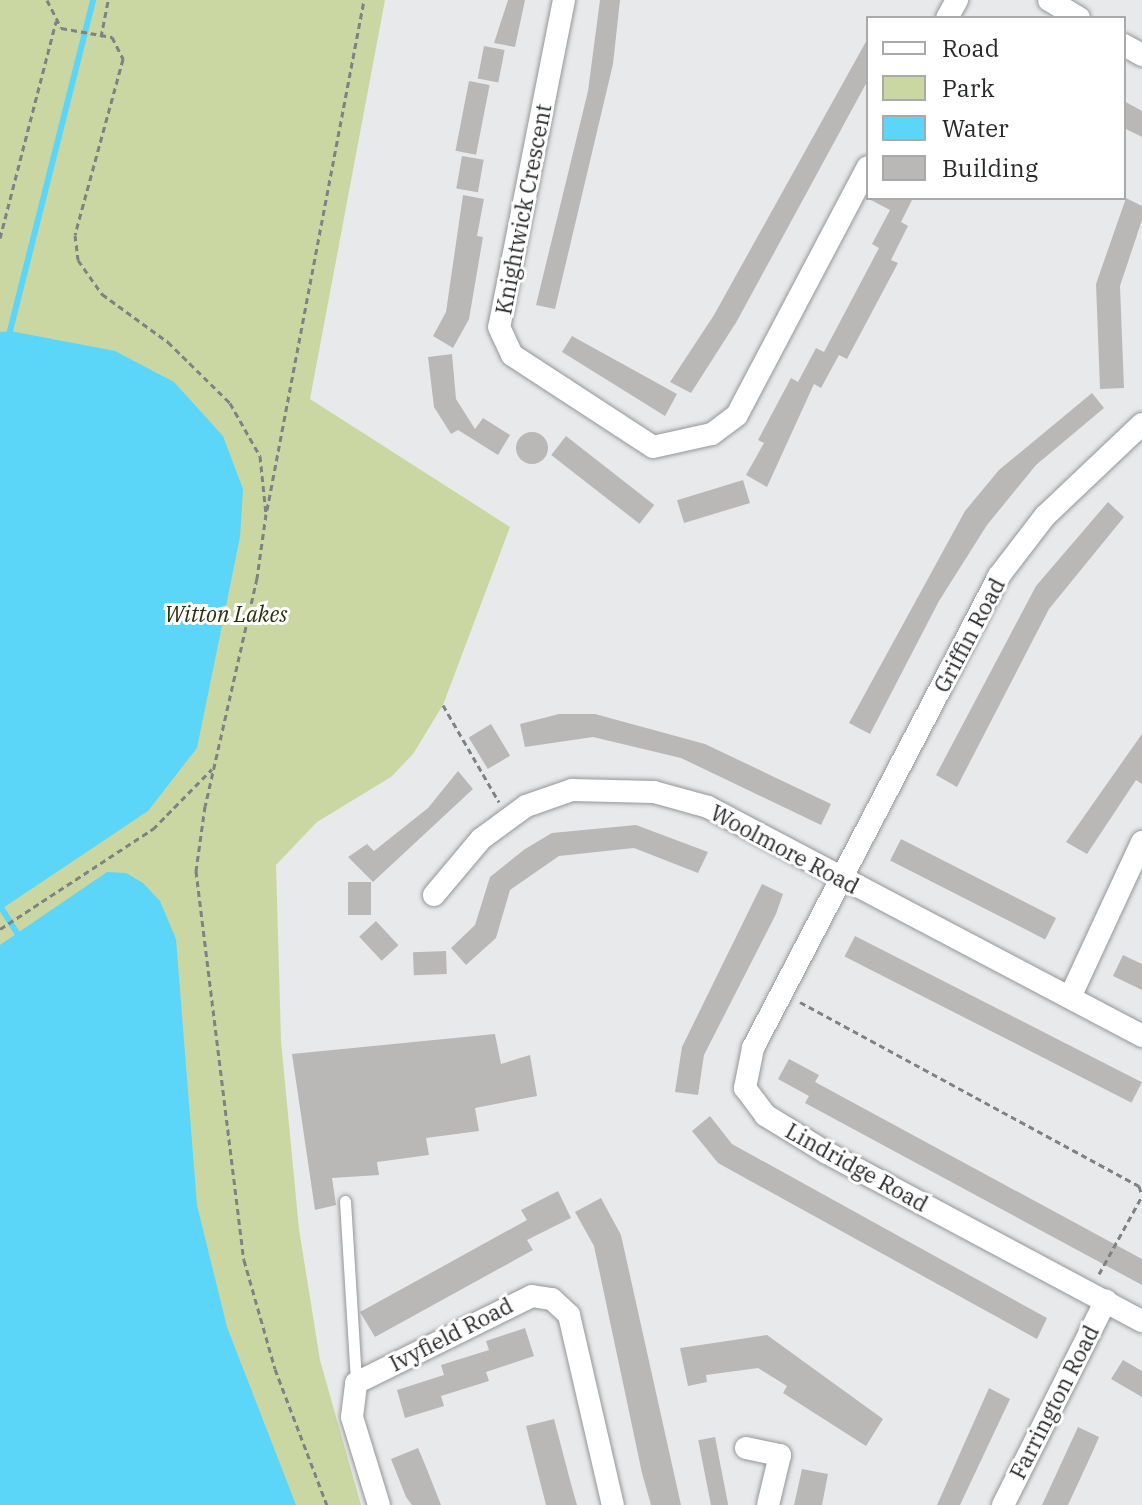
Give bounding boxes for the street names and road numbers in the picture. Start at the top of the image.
street label: Knightwick Crescent [490,101,556,317]
street label: Griffin Road [928,573,1010,697]
street label: Woolmore Road [706,799,864,899]
street label: Lindridge Road [781,1117,933,1217]
street label: Ivyfield Road [385,1292,517,1376]
street label: Farrington Road [1004,1321,1104,1483]

